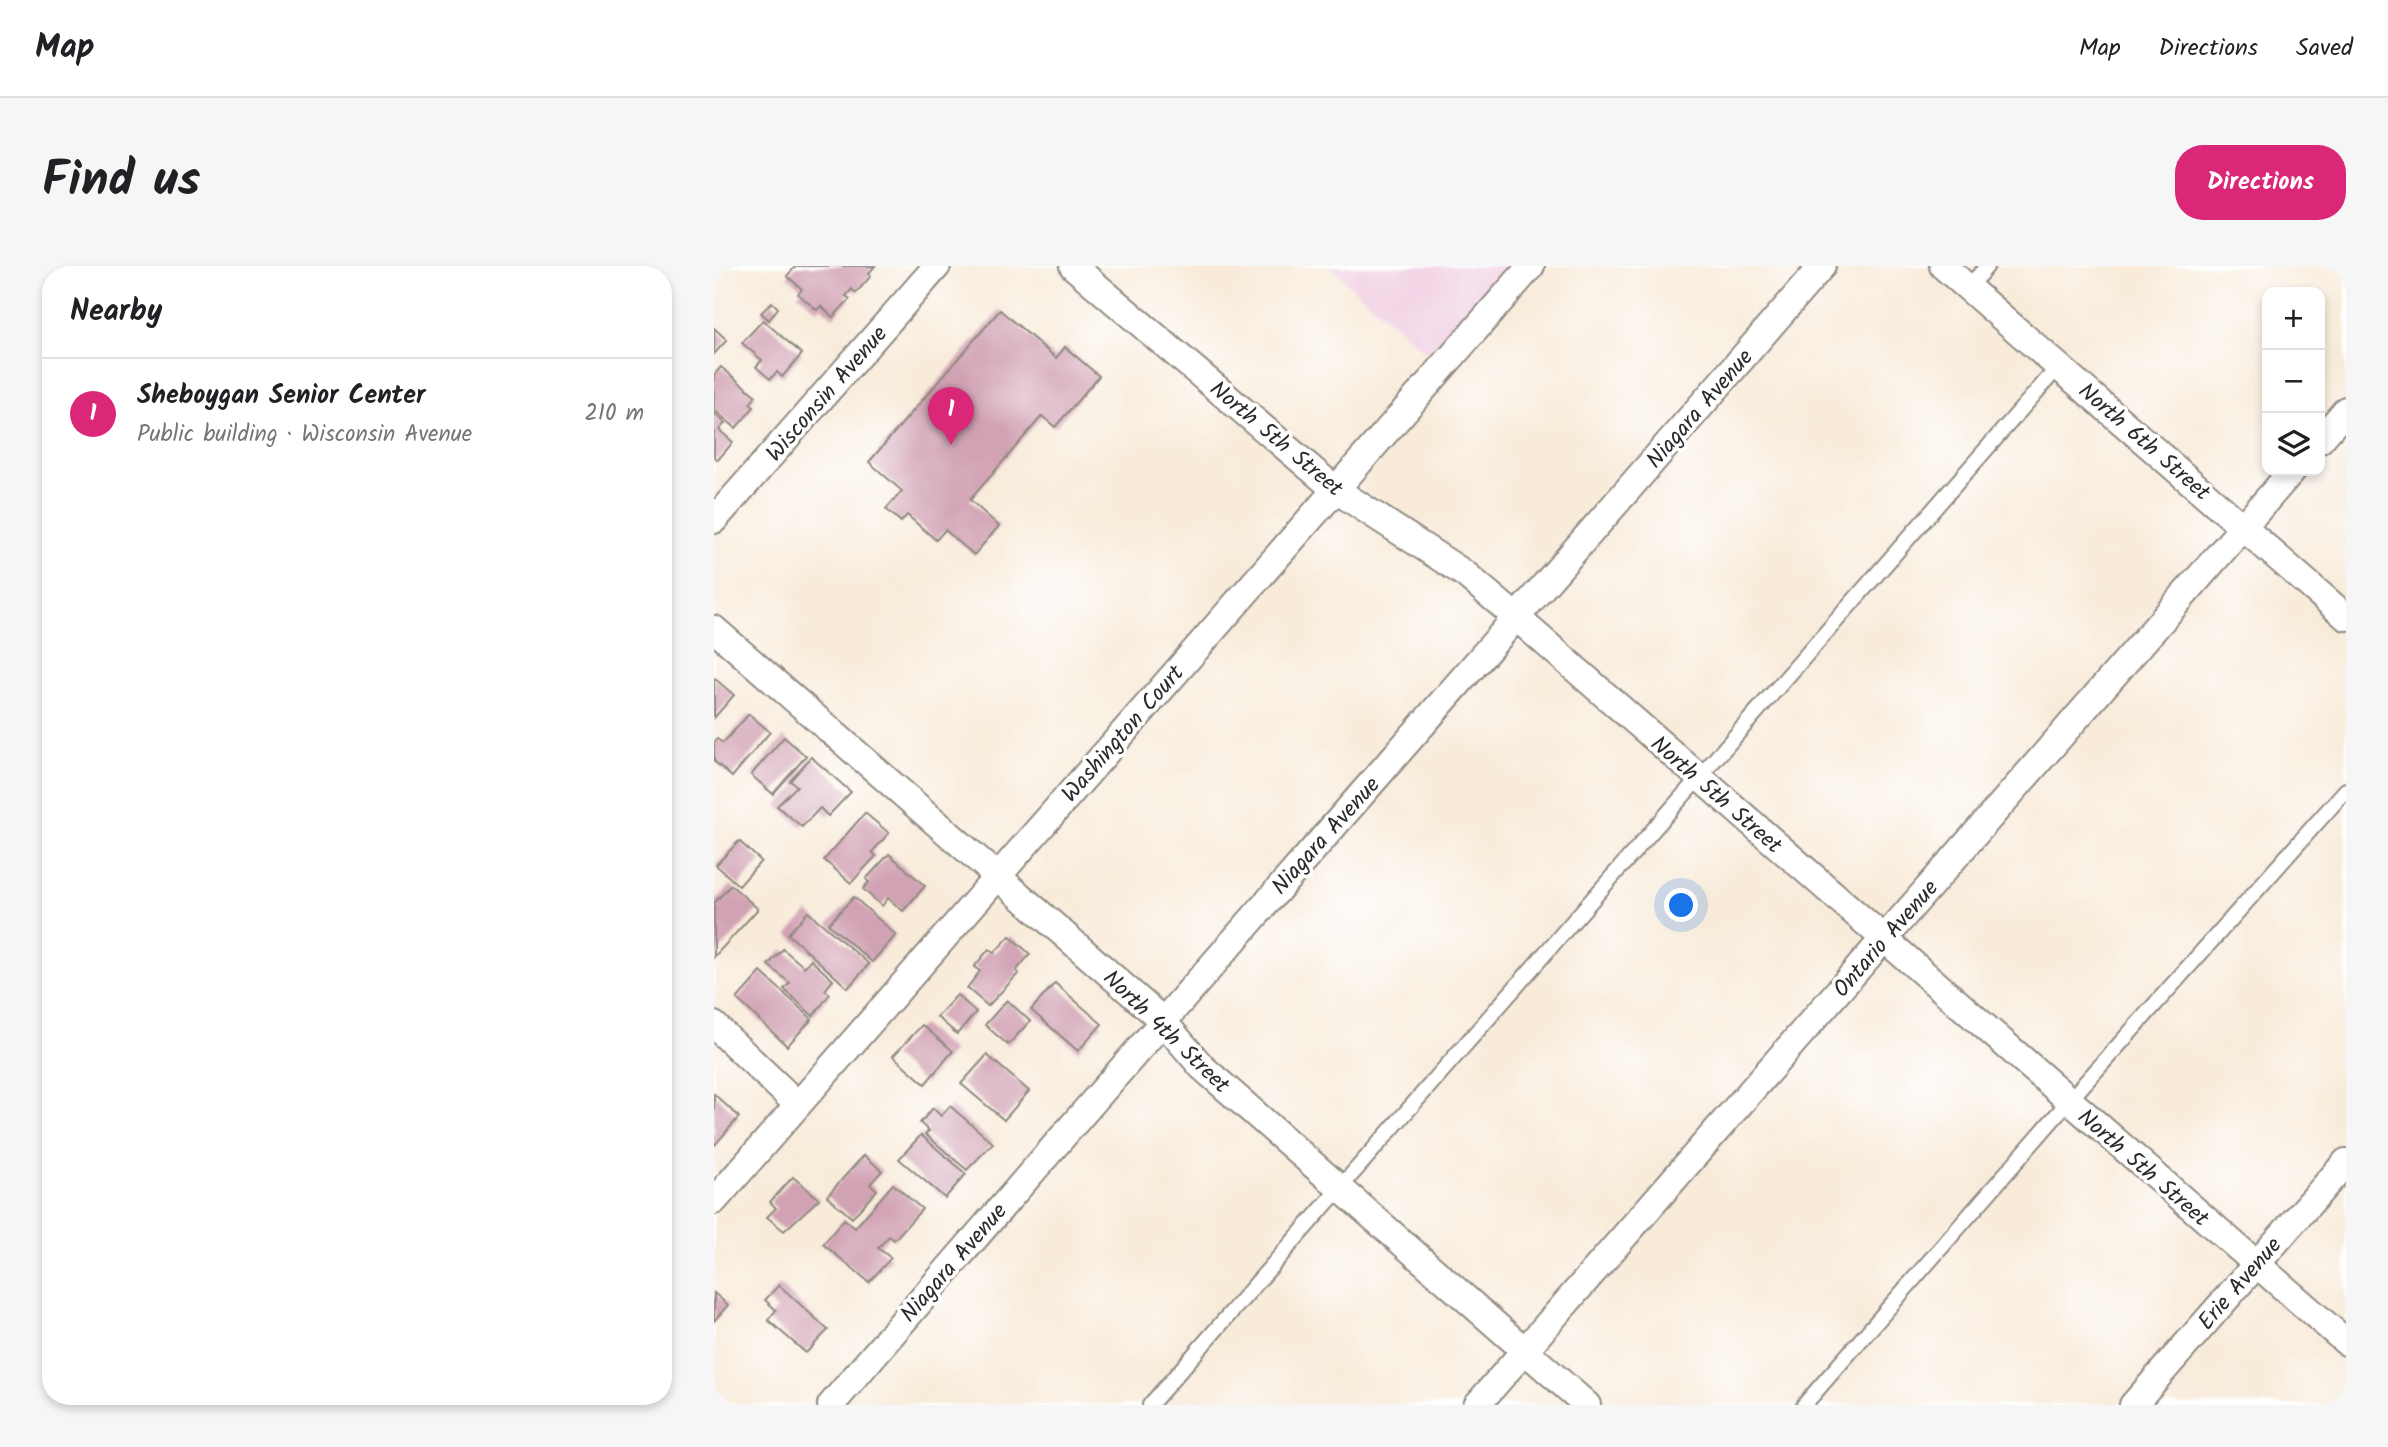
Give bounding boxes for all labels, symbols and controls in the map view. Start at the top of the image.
text: Map [35,22,95,75]
text: Map [2079,29,2121,68]
text: Directions [2159,29,2258,68]
text: Saved [2296,29,2353,68]
text: Find us [42,143,200,221]
button: Directions [2175,145,2346,220]
map controls [2262,287,2325,476]
button: + [2262,287,2325,350]
text: Nearby [70,288,162,336]
street label: Wisconsin Avenue [758,318,897,471]
street label: Niagara Avenue [1638,341,1763,477]
button: − [2262,350,2325,413]
street label: North 5th Street [1201,373,1351,507]
text: Sheboygan Senior Center [137,375,425,417]
street label: North 6th Street [2069,375,2219,511]
pin: 1 [928,387,974,445]
text: 1 [90,396,96,432]
text: 210 m [584,396,644,432]
button: layers [2262,413,2325,476]
text: Public building · Wisconsin Avenue [137,417,472,453]
street label: Washington Court [1053,657,1194,811]
street label: North 5th Street [1642,728,1791,864]
street label: Niagara Avenue [1263,769,1390,904]
street label: Ontario Avenue [1825,872,1948,1006]
your location [1664,888,1698,922]
street label: North 4th Street [1094,962,1238,1104]
street label: North 5th Street [2069,1101,2218,1237]
street label: Niagara Avenue [892,1195,1017,1331]
street label: Erie Avenue [2190,1230,2291,1339]

